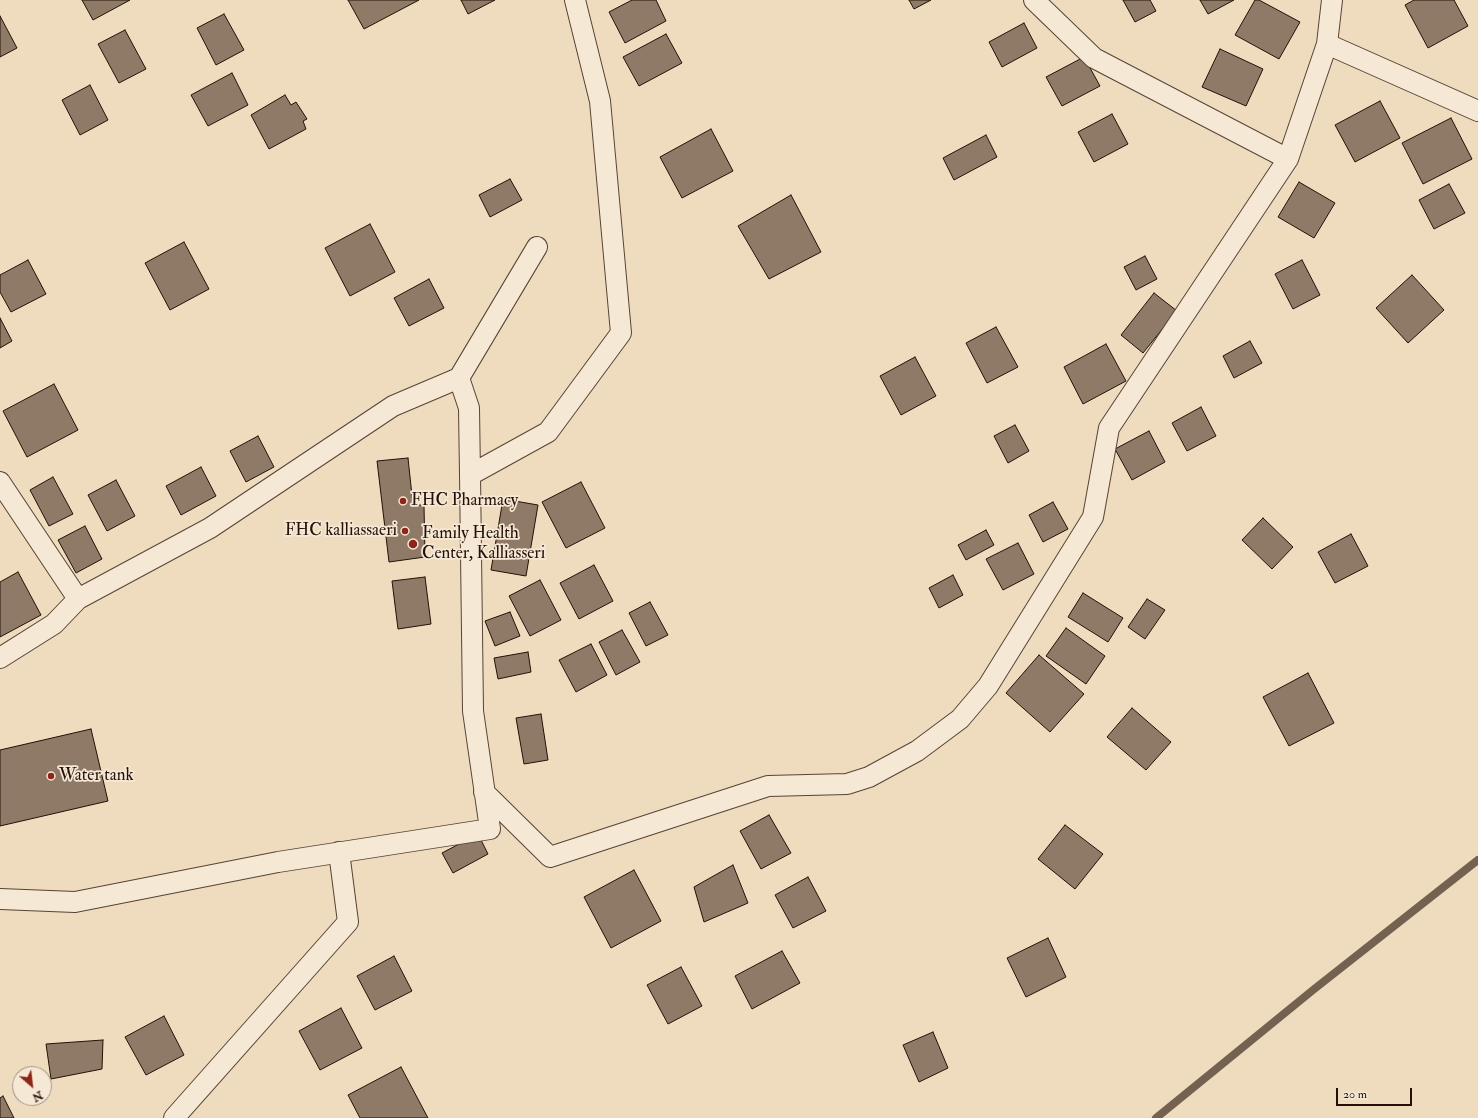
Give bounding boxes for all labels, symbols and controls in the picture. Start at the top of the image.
place label: FHC Pharmacy [411,491,518,511]
marker: FHC Pharmacy [398,496,408,506]
place label: FHC kalliassaeri [285,521,397,541]
place label: Family Health Center, Kalliasseri [422,524,545,564]
marker: FHC kalliassaeri [400,526,410,536]
marker: Family Health Center, Kalliasseri [407,538,419,550]
place label: Water tank [59,766,134,786]
marker: Water tank [46,771,56,781]
north arrow [12,1066,52,1106]
scale bar [1338,1080,1414,1106]
text: 20 m [1343,1087,1367,1102]
text: N [30,1088,45,1104]

